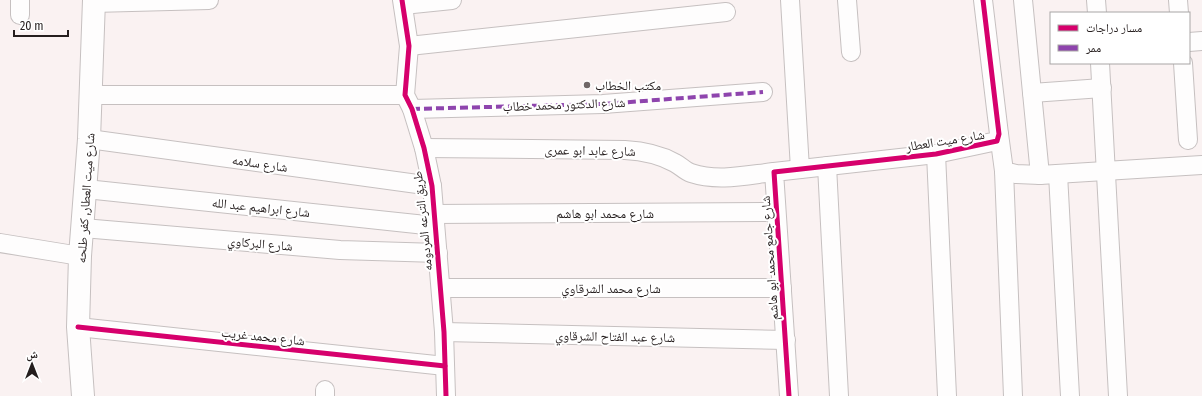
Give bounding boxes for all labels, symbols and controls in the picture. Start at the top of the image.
scale bar [14,12,68,38]
legend [1050,12,1190,64]
text: 20 m [20,19,44,33]
text: مسار دراجات [1086,21,1142,35]
text: ممر [1085,41,1101,55]
place label: مكتب الخطاب [595,78,661,93]
marker: مكتب الخطاب [582,80,592,90]
street label: شارع الدكتور محمد خطاب [502,95,626,116]
street label: شارع ميت العطار [904,127,986,156]
street label: شارع ميت العطار, كفر طلحه [73,132,100,264]
street label: شارع عابد ابو عمرى [544,142,636,161]
street label: شارع سلامه [231,152,289,177]
street label: طريق الترعه المردومه [410,170,436,272]
street label: شارع ابراهيم عبد الله [211,195,311,222]
street label: شارع جامع محمد ابو هاشم [758,195,783,321]
street label: شارع محمد ابو هاشم [556,206,654,223]
street label: شارع البركاوي [226,233,293,257]
street label: شارع محمد الشرقاوي [561,281,661,299]
street label: شارع محمد غريب [220,325,305,350]
street label: شارع عبد الفتاح الشرقاوي [555,328,675,348]
north arrow [12,344,52,384]
text: ش [26,348,38,362]

